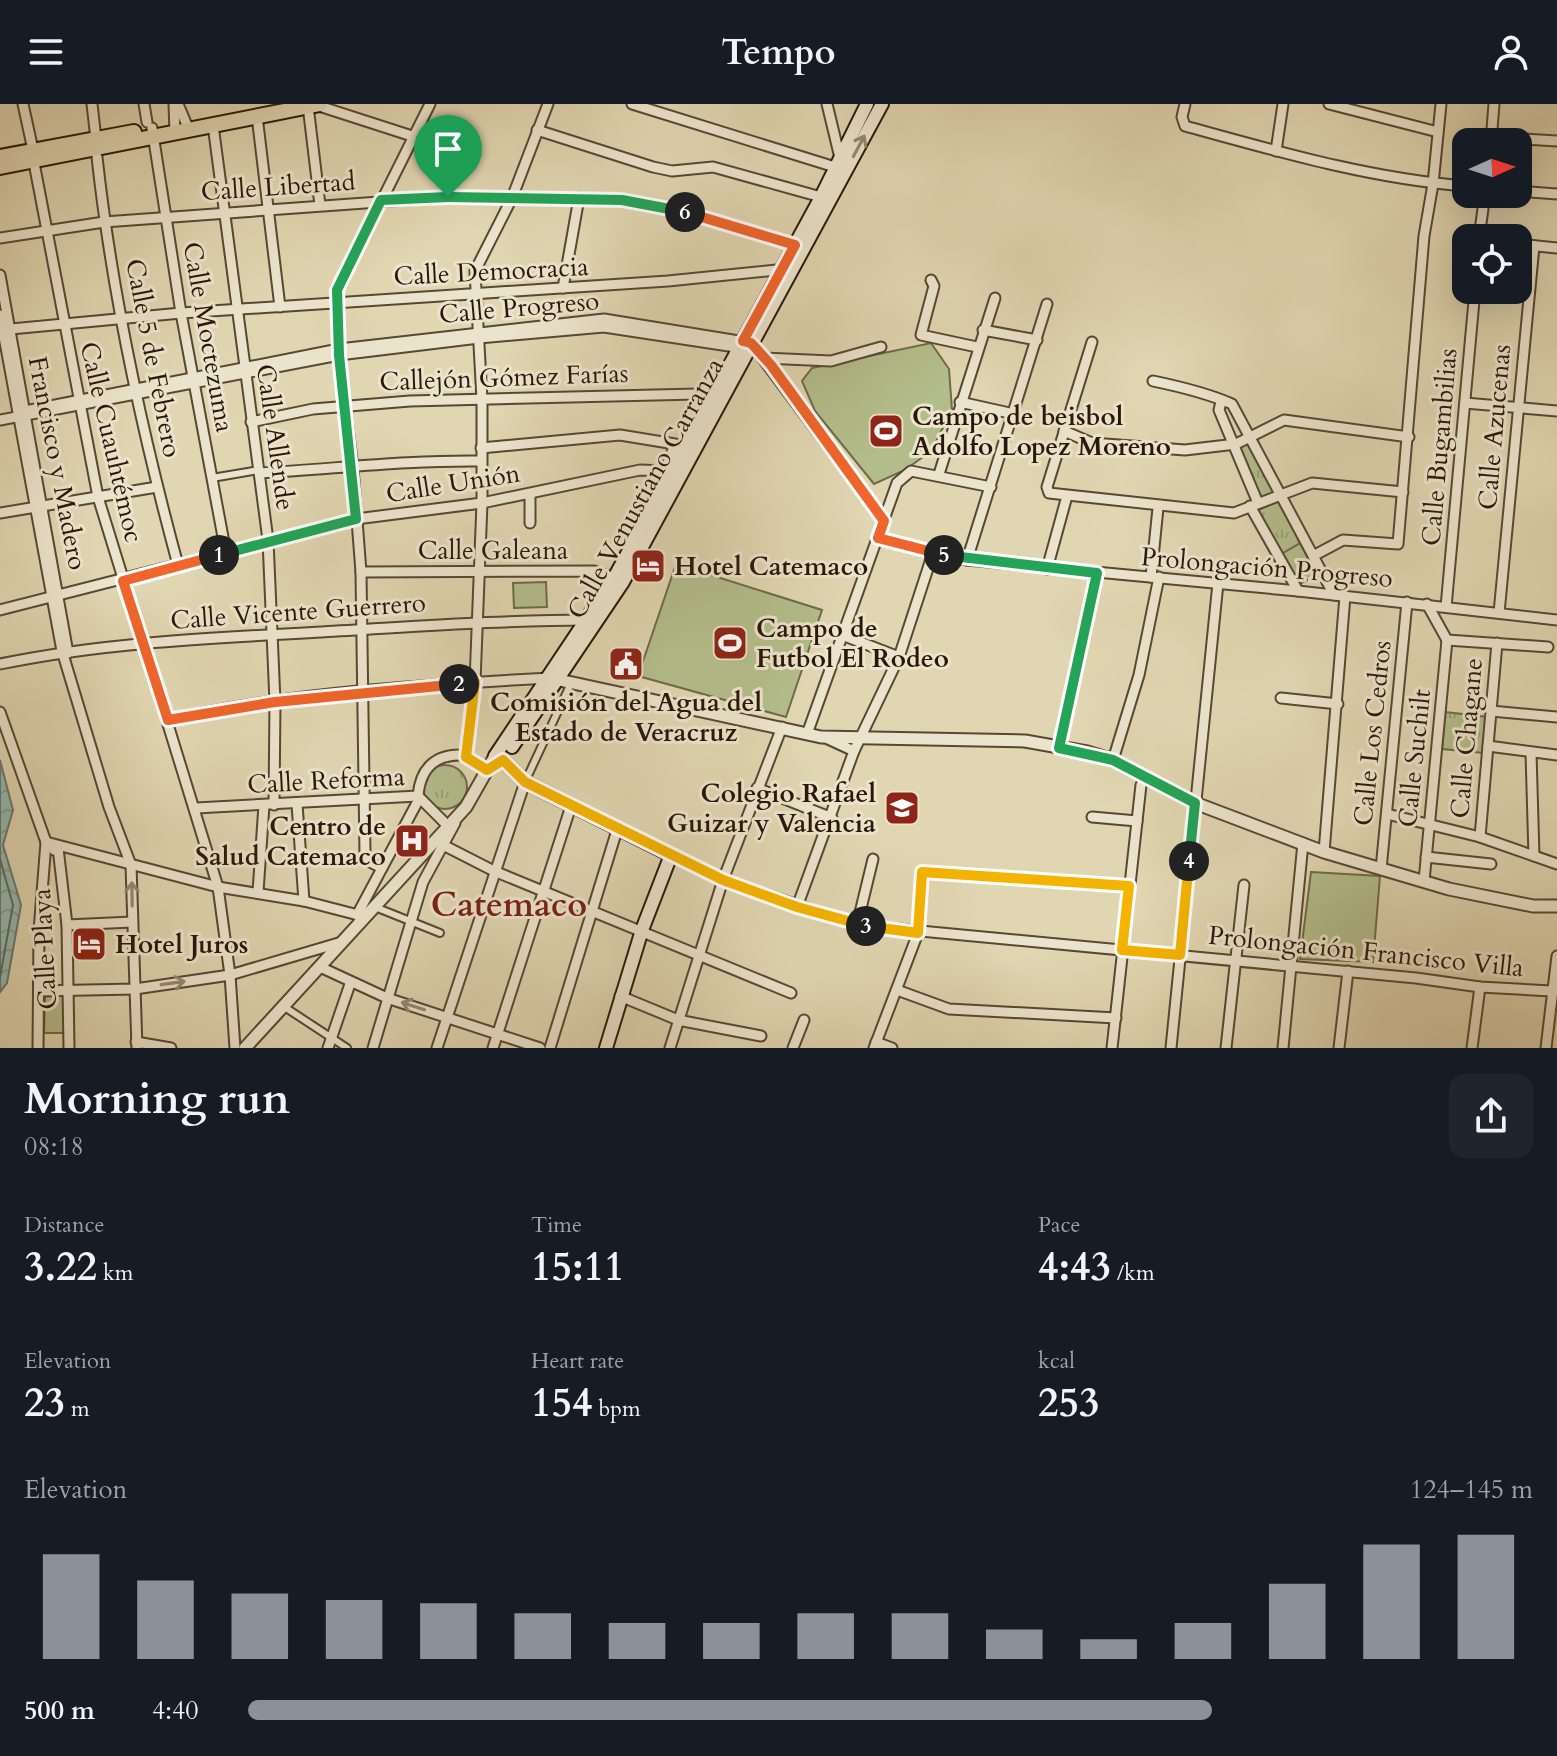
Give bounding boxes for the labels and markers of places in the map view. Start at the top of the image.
pin [414,115,482,197]
pin: 6 [665,192,705,232]
place label: Campo de beisbol Adolfo Lopez Moreno [912,399,1171,464]
sports icon: Campo de beisbol Adolfo Lopez Moreno [867,412,905,450]
pin: 1 [199,535,239,575]
pin: 5 [924,535,964,575]
hotel icon: Hotel Catemaco [629,547,667,585]
place label: Hotel Catemaco [674,549,868,584]
place label: Campo de Futbol El Rodeo [756,611,949,676]
sports icon: Campo de Futbol El Rodeo [711,624,749,662]
public building icon: Comisión del Agua del Estado de Veracruz [607,645,645,683]
pin: 2 [439,664,479,704]
place label: Comisión del Agua del Estado de Veracruz [490,685,762,750]
place label: Colegio Rafael Guizar y Valencia [667,776,876,841]
school or university icon: Colegio Rafael Guizar y Valencia [883,789,921,827]
place label: Centro de Salud Catemaco [195,809,386,874]
hospital icon: Centro de Salud Catemaco [393,822,431,860]
pin: 4 [1169,841,1209,881]
pin: 3 [846,906,886,946]
hotel icon: Hotel Juros [70,925,108,963]
place label: Hotel Juros [115,927,248,962]

